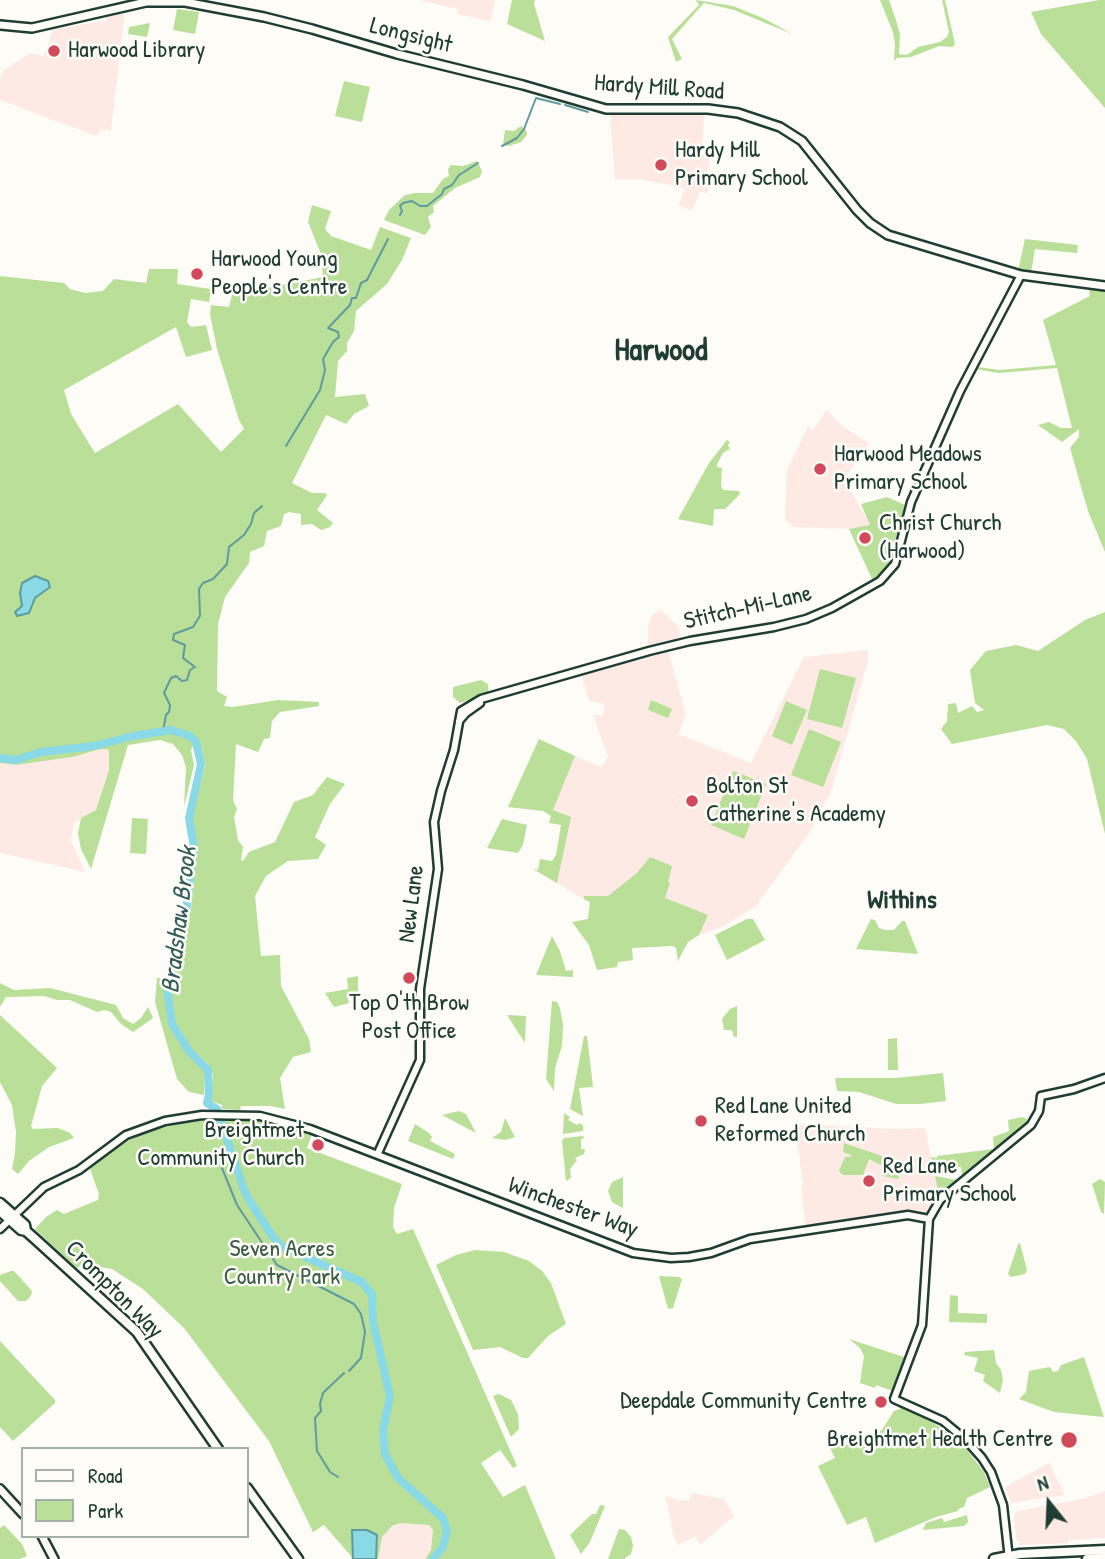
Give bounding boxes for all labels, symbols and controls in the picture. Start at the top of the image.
street label: Longsight [367,12,455,60]
place label: Harwood Library [68,37,205,65]
marker: Harwood Library [46,43,62,59]
street label: Hardy Mill Road [593,69,725,107]
place label: Hardy Mill Primary School [675,137,808,193]
marker: Hardy Mill Primary School [653,157,669,173]
place label: Harwood Young People's Centre [211,246,347,302]
marker: Harwood Young People's Centre [189,266,205,282]
district label: Harwood [615,332,707,370]
place label: Harwood Meadows Primary School [834,441,982,497]
marker: Harwood Meadows Primary School [812,461,828,477]
place label: Christ Church (Harwood) [879,510,1001,566]
marker: Christ Church (Harwood) [857,530,873,546]
street label: Stitch-Mi-Lane [681,579,815,637]
place label: Bolton St Catherine's Academy [706,773,886,829]
marker: Bolton St Catherine's Academy [684,793,700,809]
water label: Bradshaw Brook [156,845,204,995]
street label: New Lane [393,864,431,944]
district label: Withins [867,885,937,917]
marker: Top O'th Brow Post Office [401,970,417,986]
place label: Top O'th Brow Post Office [349,990,469,1046]
place label: Red Lane United Reformed Church [715,1093,865,1149]
marker: Red Lane United Reformed Church [693,1113,709,1129]
place label: Breightmet Community Church [137,1117,304,1173]
marker: Breightmet Community Church [310,1137,326,1153]
place label: Red Lane Primary School [883,1153,1016,1209]
street label: Winchester Way [504,1171,642,1245]
marker: Red Lane Primary School [861,1173,877,1189]
street label: Crompton Way [59,1235,169,1345]
park label: Seven Acres Country Park [224,1236,340,1292]
place label: Deepdale Community Centre [620,1388,867,1416]
marker: Deepdale Community Centre [873,1394,889,1410]
place label: Breightmet Health Centre [827,1426,1053,1454]
marker: Breightmet Health Centre [1059,1430,1079,1450]
legend [21,1447,248,1538]
text: Road [88,1461,122,1490]
north arrow [1014,1468,1084,1538]
text: N [1034,1469,1051,1497]
text: Park [88,1496,123,1525]

